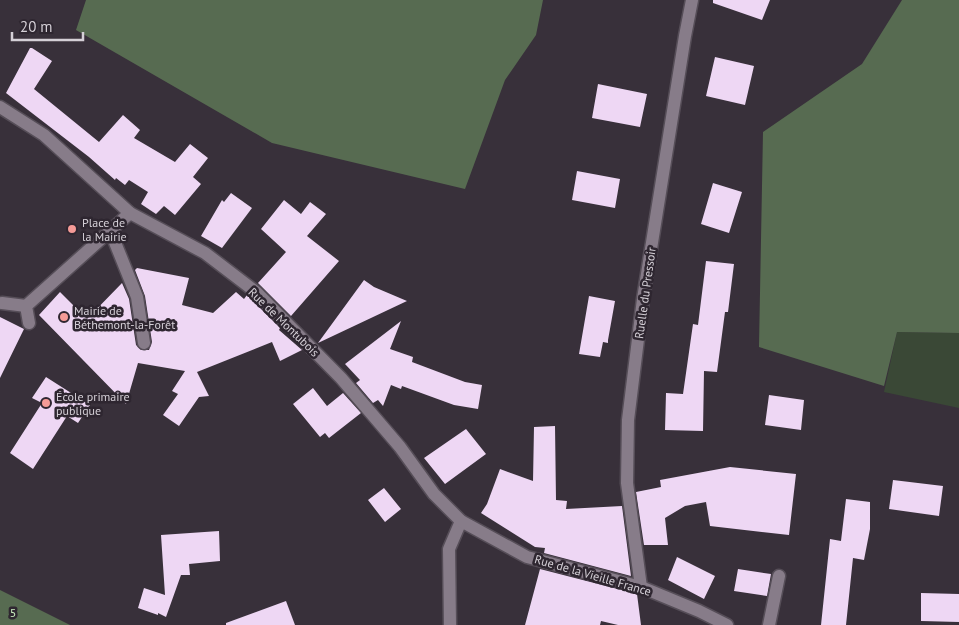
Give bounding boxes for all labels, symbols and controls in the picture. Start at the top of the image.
scale bar [12,10,84,42]
text: 20 m [20,17,53,36]
place label: Place de la Mairie [82,215,127,244]
marker: Place de la Mairie [66,223,78,235]
street label: Ruelle du Pressoir [631,246,659,340]
street label: Rue de Montubois [245,284,323,360]
place label: Mairie de Béthemont-la-Forêt [74,303,175,332]
marker: Mairie de Béthemont-la-Forêt [58,311,70,323]
place label: École primaire publique [56,389,130,418]
marker: École primaire publique [40,397,52,409]
street label: Rue de la Vieille France [533,551,653,599]
park label: 5 [10,605,16,620]

